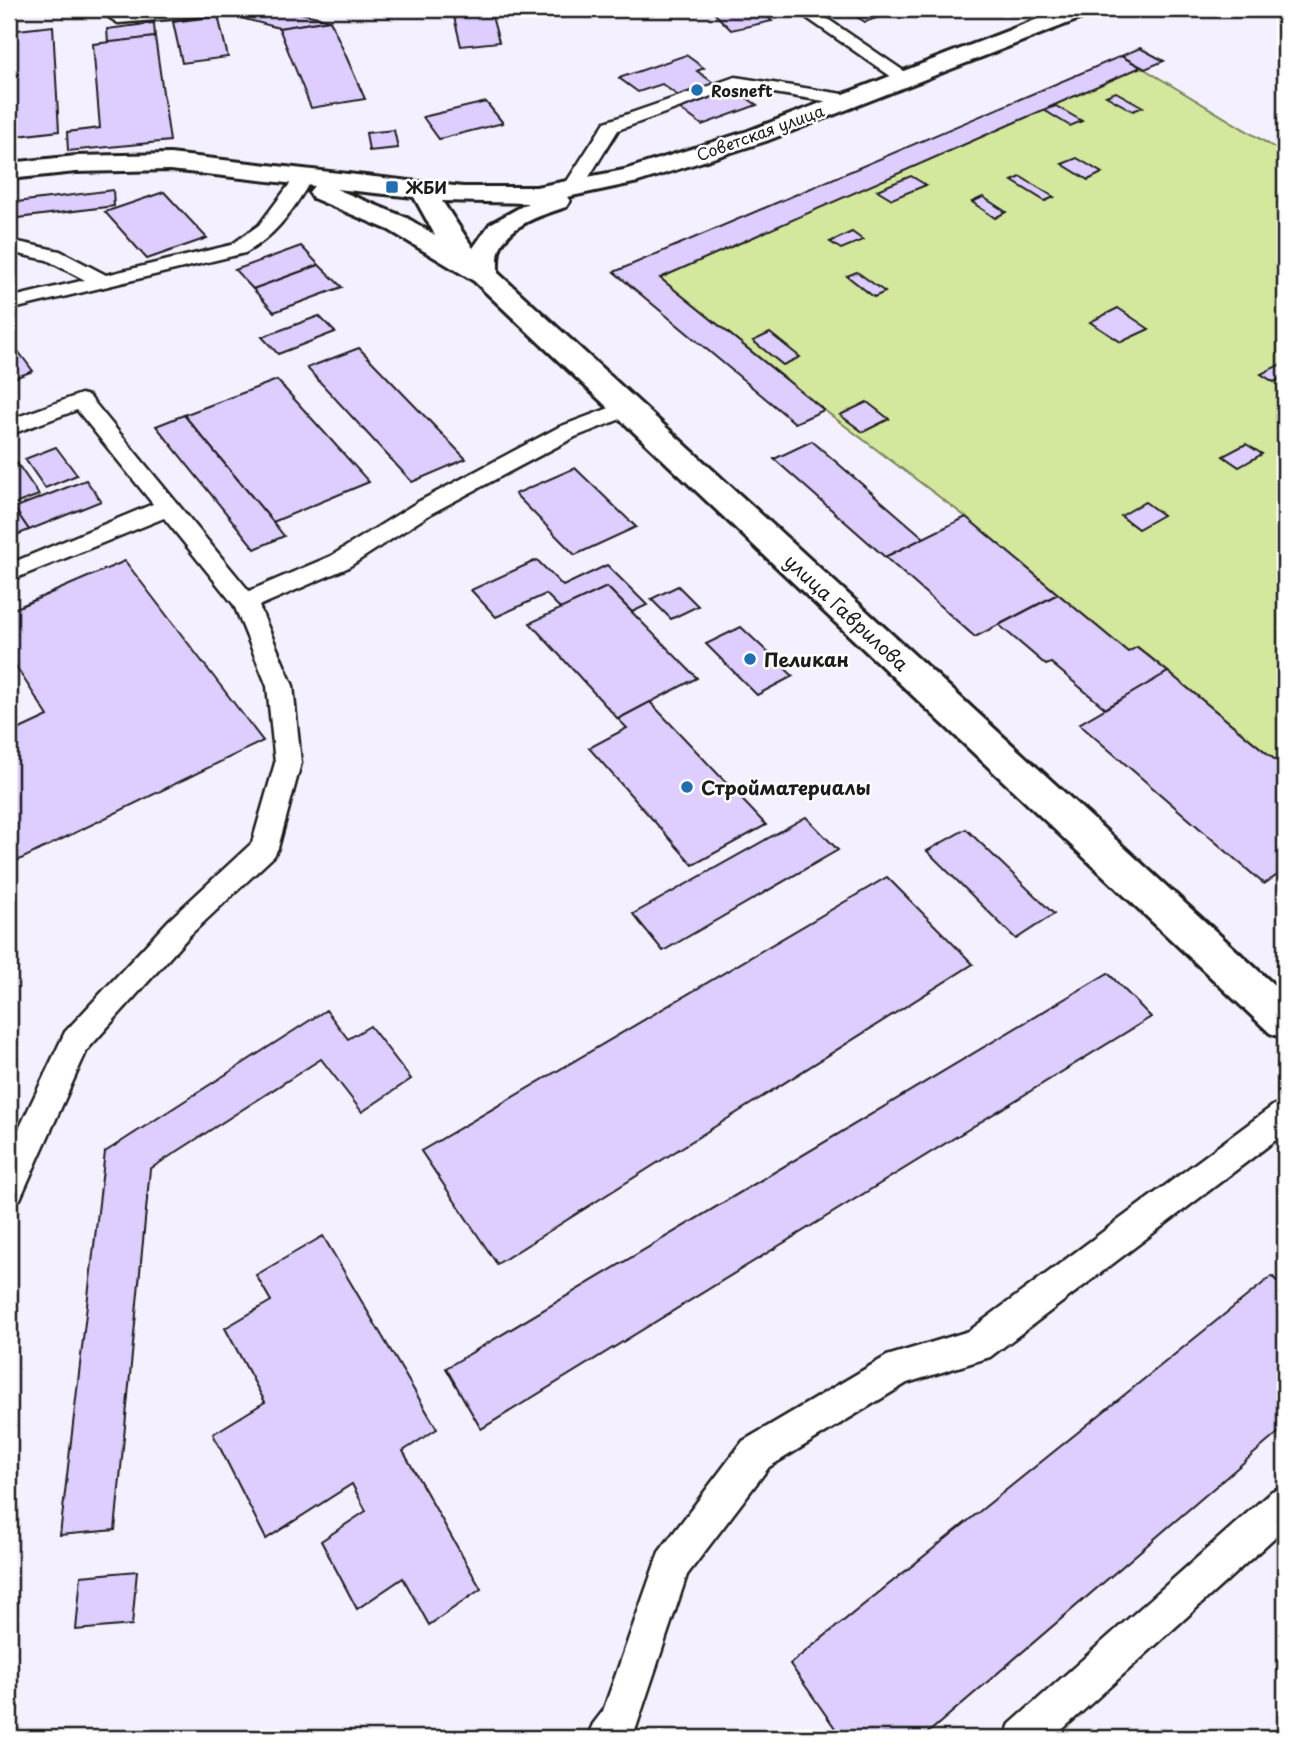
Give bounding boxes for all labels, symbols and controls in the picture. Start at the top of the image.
place label: Rosneft [711,78,773,102]
marker: Rosneft [689,82,705,98]
street label: Советская улица [693,98,827,166]
place label: ЖБИ [405,175,447,199]
marker: ЖБИ [384,179,400,195]
street label: улица Гаврилова [779,547,915,677]
place label: Пеликан [764,645,849,673]
marker: Пеликан [742,651,758,667]
place label: Стройматериалы [701,773,871,801]
marker: Стройматериалы [679,779,695,795]

